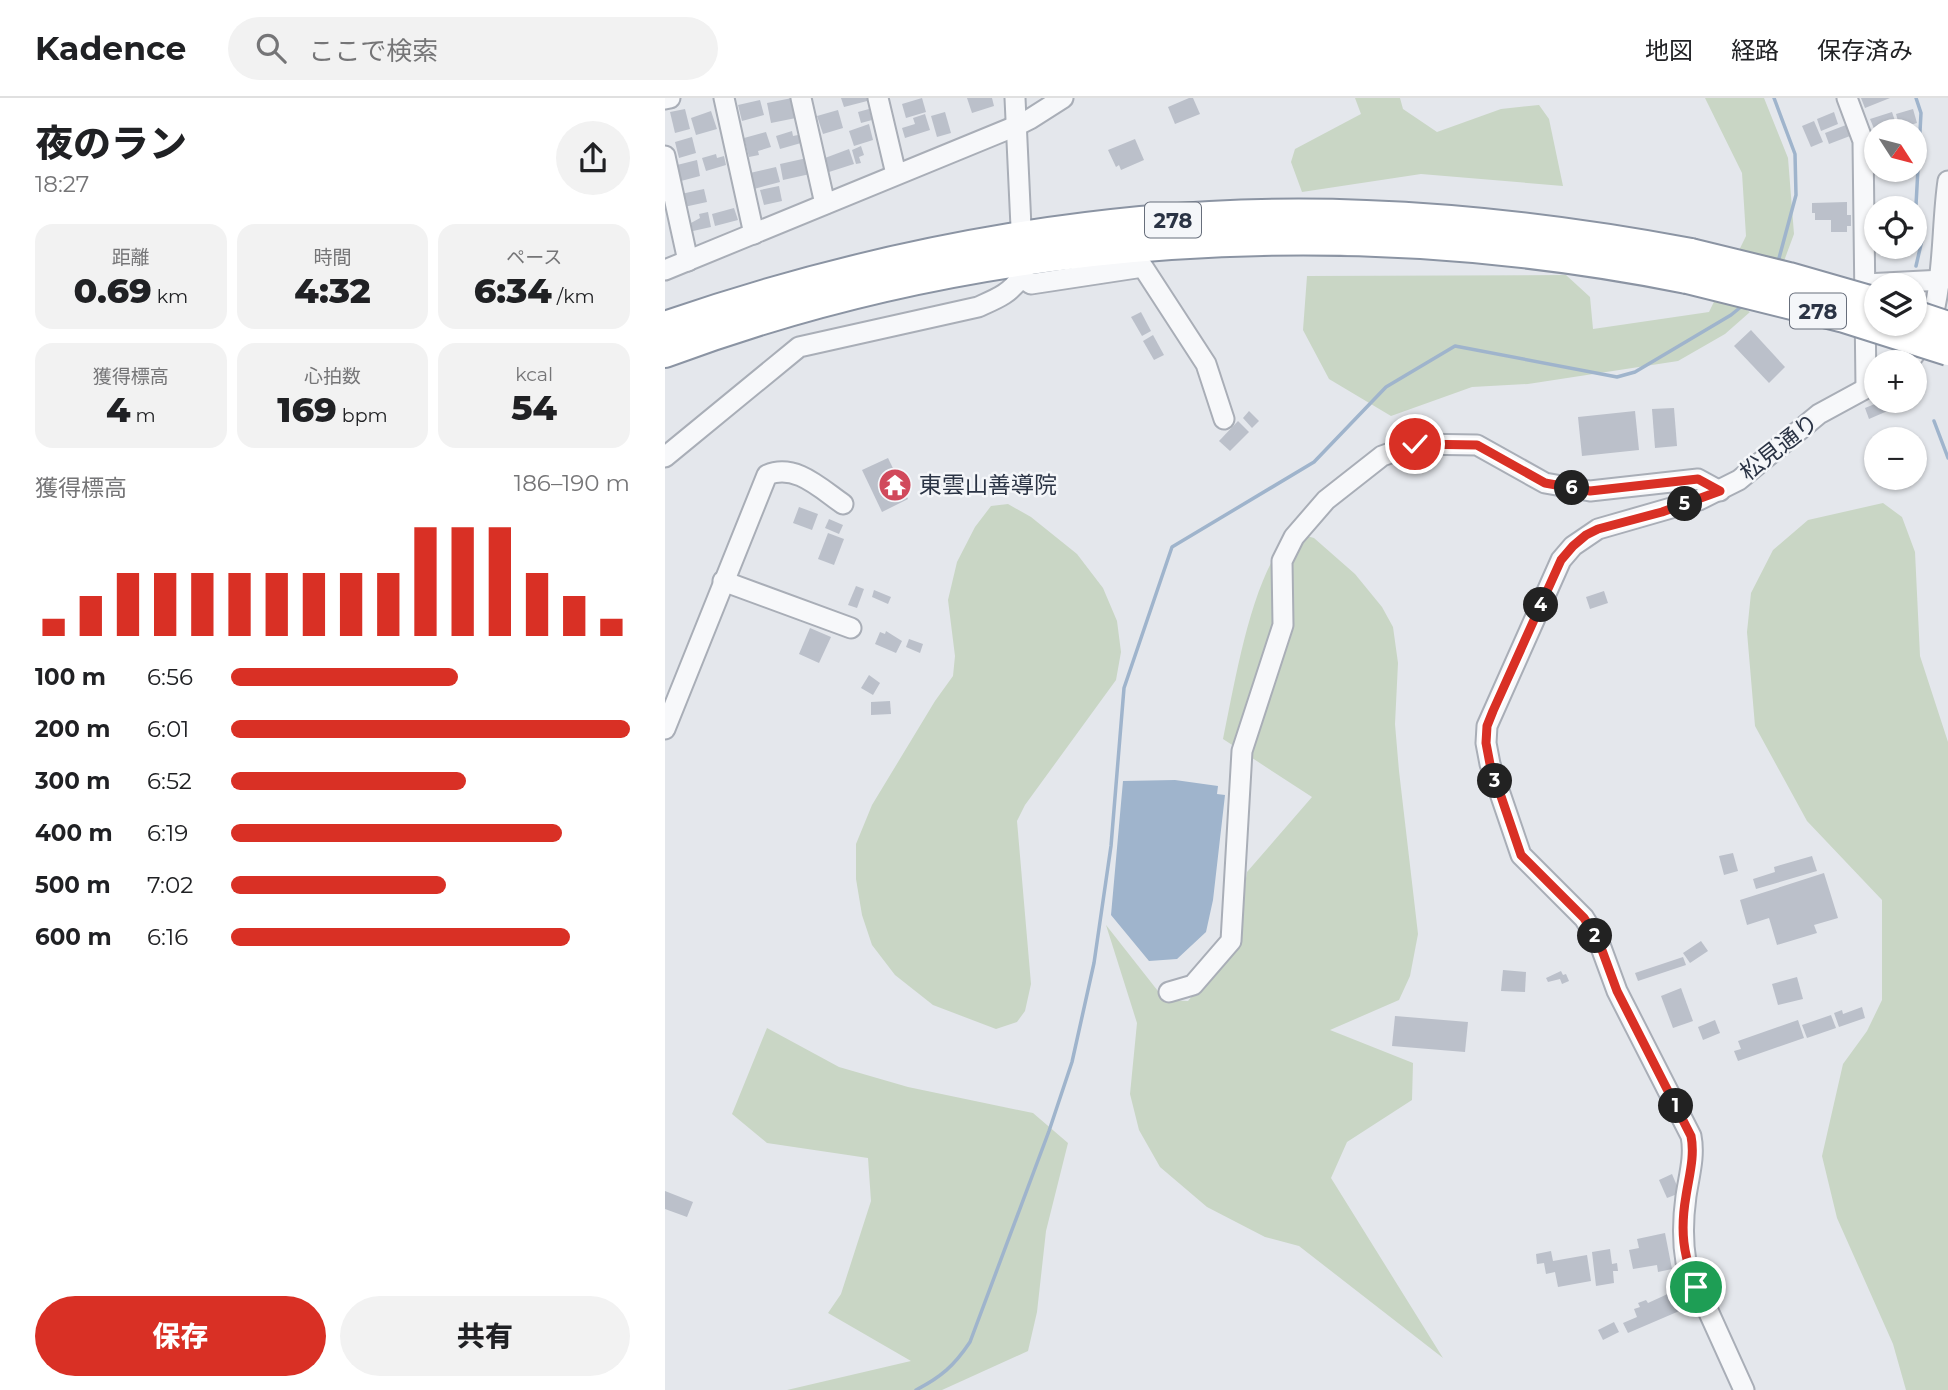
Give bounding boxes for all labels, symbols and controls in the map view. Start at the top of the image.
search box [228,17,718,80]
text: Kadence [35,28,186,68]
icon: search [252,29,290,67]
text: ここで検索 [308,35,438,67]
text: 地図 [1645,36,1693,65]
text: 経路 [1731,36,1779,65]
text: 保存済み [1817,36,1913,65]
north arrow [1864,119,1927,182]
map controls [1864,119,1927,490]
text: 夜のラン [35,120,187,167]
button: share [556,121,630,195]
text: 18:27 [35,170,89,198]
button: locate [1864,196,1927,259]
road number: 278 [1145,202,1201,238]
text: 距離 [112,246,150,269]
text: 時間 [313,246,352,269]
text: ペース [506,246,562,269]
text: 0.69 [73,269,152,312]
text: 4:32 [294,269,371,312]
text: 6:34 [474,269,552,312]
button: layers [1864,273,1927,336]
text: km [152,285,188,308]
text: /km [552,285,595,308]
road number: 278 [1790,294,1846,328]
button: + [1864,350,1927,413]
text: kcal [515,363,553,386]
text: 獲得標高 [93,365,169,388]
text: 心拍数 [304,365,361,388]
text: 54 [511,386,557,429]
text: 4 [106,388,131,431]
text: 169 [277,388,337,431]
text: m [131,404,156,427]
text: bpm [337,404,388,427]
street label: 松見通り [1734,408,1824,486]
pin [1385,414,1445,474]
icon: check [1396,425,1434,463]
button: − [1864,427,1927,490]
temple icon: 東雲山善導院 [876,466,914,504]
text: 186–190 m [514,469,630,497]
pin: 6 [1555,470,1590,506]
place label: 東雲山善導院 [919,471,1057,499]
text: 獲得標高 [35,474,127,502]
text: 6 [1565,476,1578,499]
pin: 5 [1667,486,1703,522]
text: 5 [1679,492,1690,515]
pin: 4 [1523,588,1559,622]
text: 4 [1534,593,1547,616]
text: 100 m [35,663,106,691]
text: 6:56 [147,663,193,691]
text: 200 m [35,715,110,743]
text: 6:01 [147,715,189,743]
pin: 3 [1477,764,1513,798]
text: 300 m [35,767,111,795]
text: 6:52 [147,767,192,795]
text: 3 [1489,769,1500,792]
text: 400 m [35,819,113,847]
text: 6:19 [147,819,188,847]
text: 500 m [35,871,111,899]
text: 7:02 [147,871,193,899]
pin: 2 [1577,918,1613,954]
text: 600 m [35,923,112,951]
text: 6:16 [147,923,188,951]
text: 2 [1589,924,1600,947]
pin: 1 [1658,1088,1693,1124]
text: 1 [1672,1094,1679,1117]
pin [1666,1257,1726,1317]
icon: arrive [1677,1268,1715,1306]
button: 保存 [35,1296,326,1376]
button: 共有 [340,1296,630,1376]

